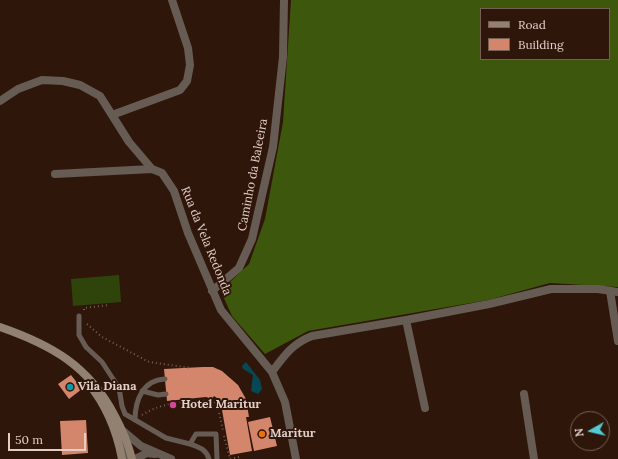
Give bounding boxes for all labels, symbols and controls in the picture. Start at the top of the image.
legend [480,8,610,60]
text: Road [518,17,546,32]
text: Building [518,37,564,52]
street label: Caminho da Baleeira [235,117,271,233]
street label: Rua da Vela Redonda [178,185,234,297]
place label: Vila Diana [78,380,137,394]
marker: Vila Diana [65,382,75,392]
place label: Hotel Maritur [181,398,261,412]
marker: Hotel Maritur [168,400,178,410]
north arrow [570,411,610,451]
scale bar [10,425,88,451]
place label: Maritur [270,427,316,441]
text: N [572,427,587,438]
marker: Maritur [257,429,267,439]
text: 50 m [15,432,43,447]

